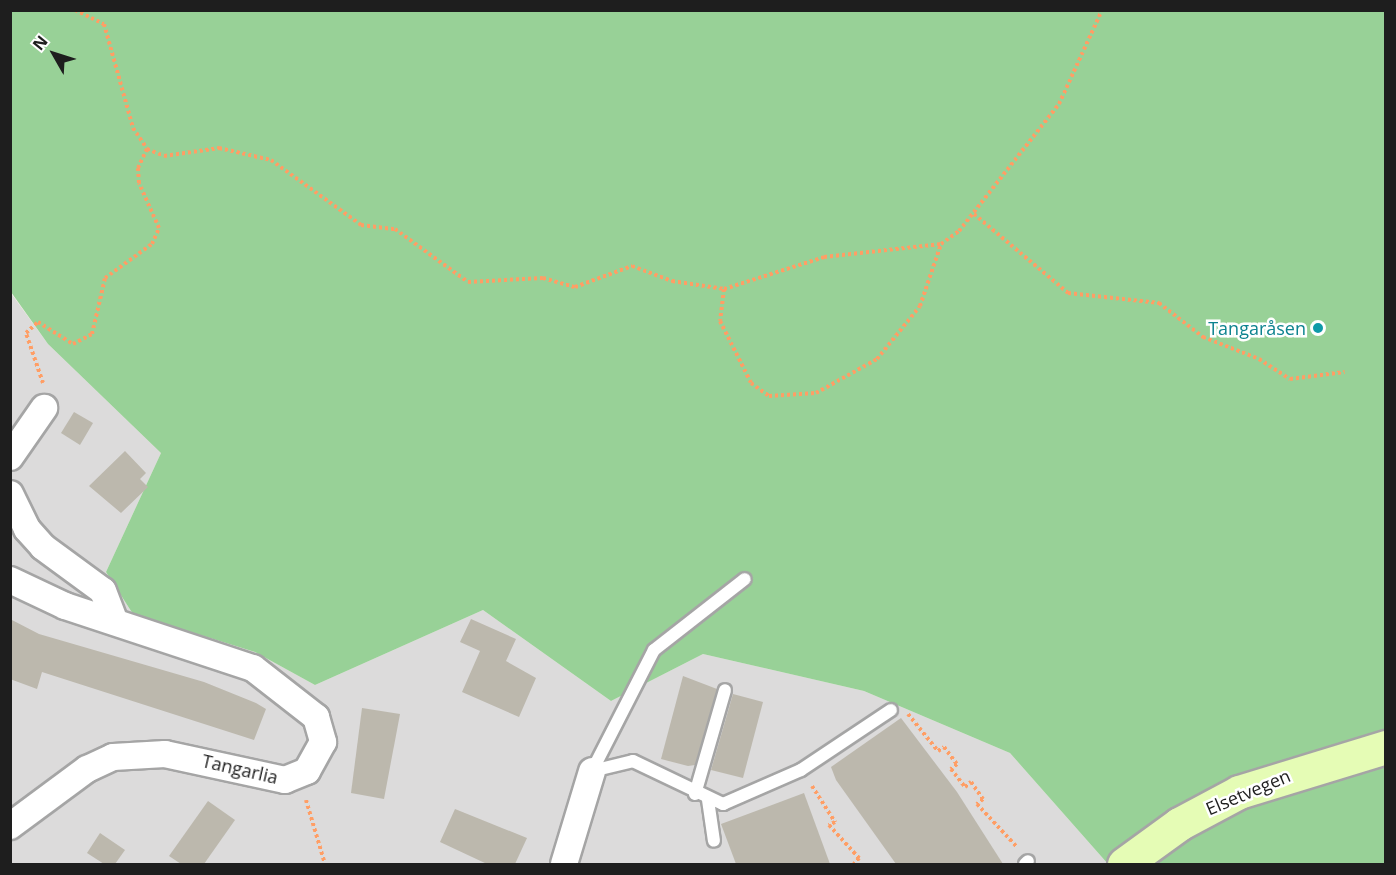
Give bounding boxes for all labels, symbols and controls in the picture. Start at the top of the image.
north arrow [24,24,84,84]
text: N [27,31,53,55]
place label: Tangaråsen [1208,317,1306,339]
marker: Tangaråsen [1311,321,1325,335]
street label: Tangarlia [200,750,280,788]
street label: Elsetvegen [1203,765,1293,819]

